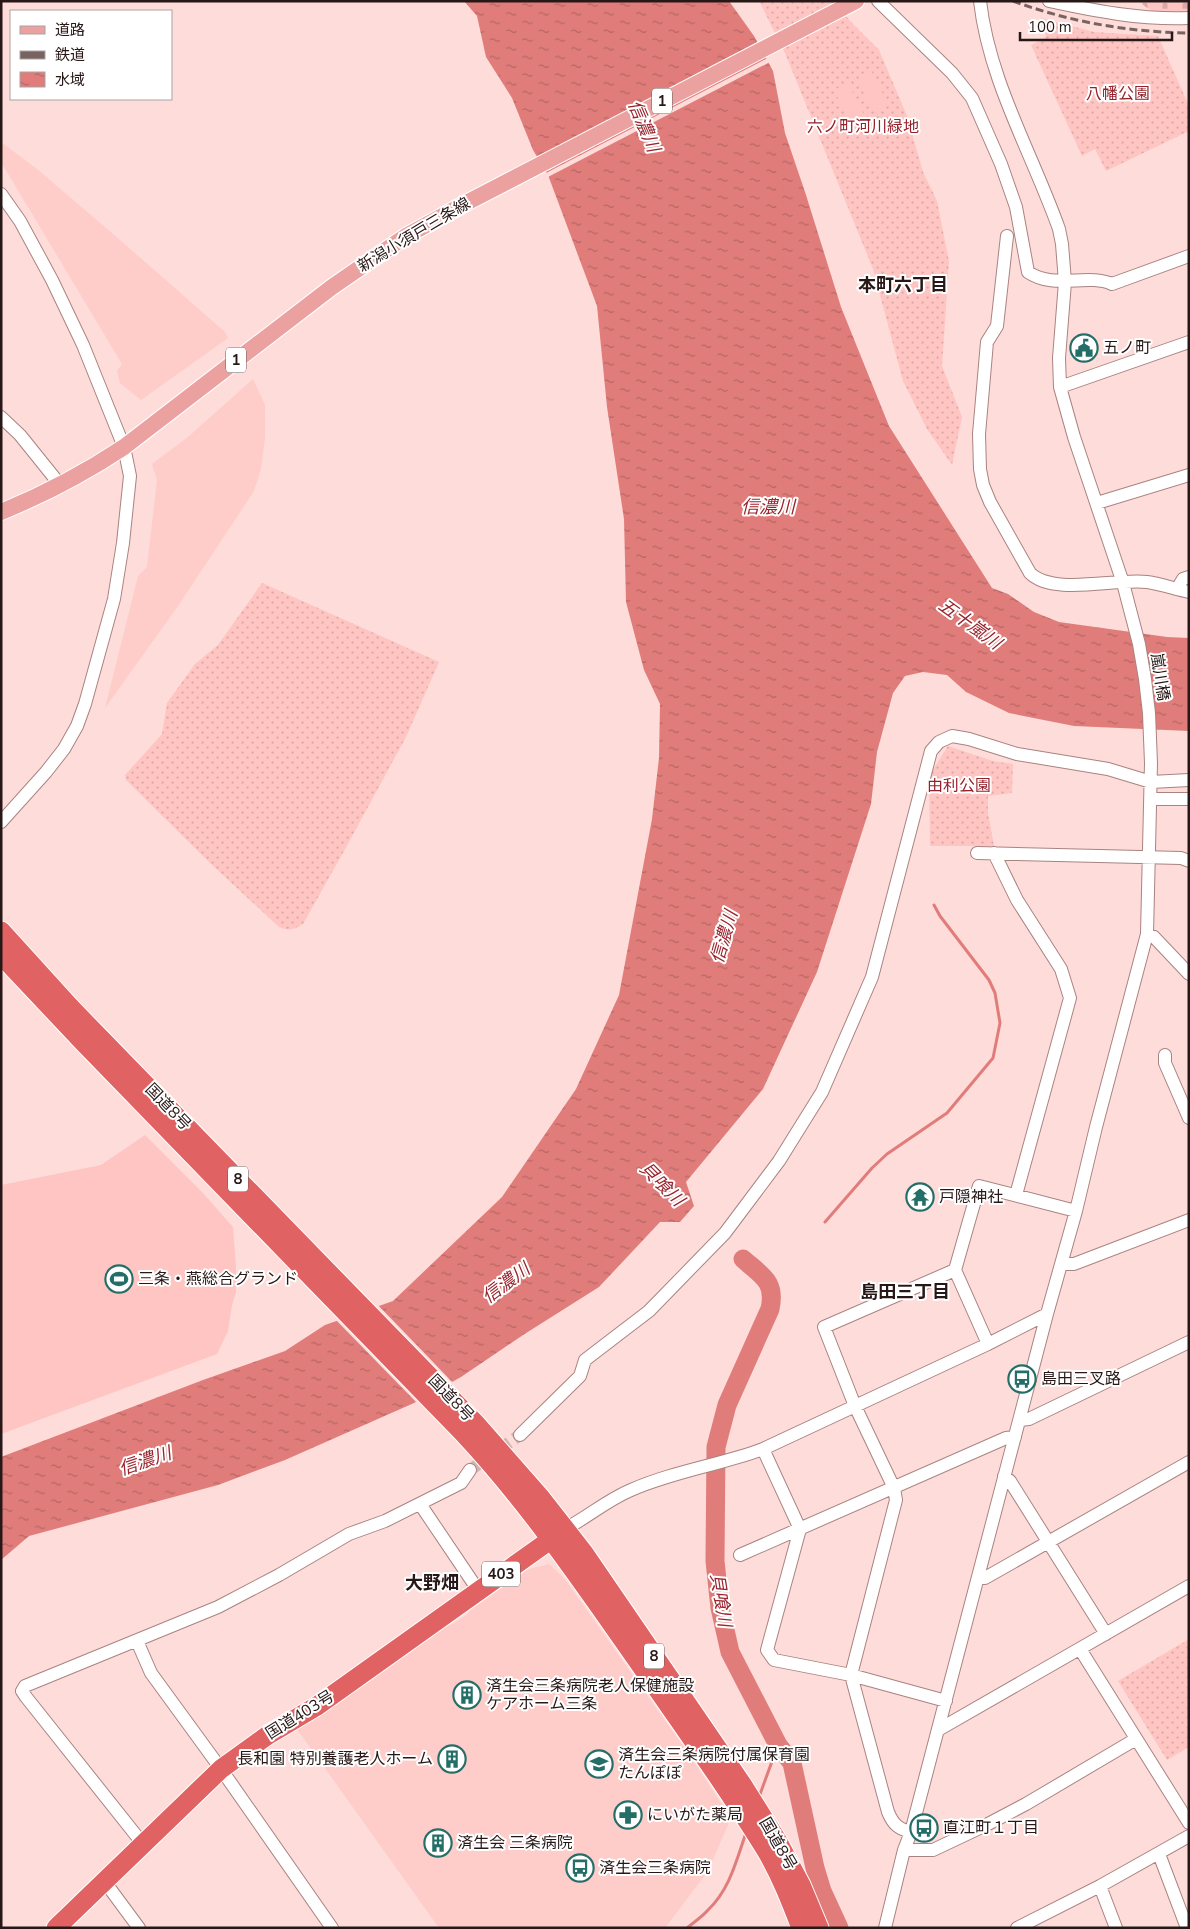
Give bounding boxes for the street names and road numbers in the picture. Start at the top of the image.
road number: 1 [652,88,672,114]
street label: 新潟小須戸三条線 [353,193,475,277]
road number: 1 [226,348,246,372]
street label: 嵐川橋 [1145,652,1175,702]
street label: 国道8号 [140,1079,196,1135]
road number: 8 [228,1166,248,1192]
street label: 国道8号 [423,1370,479,1426]
road number: 403 [482,1562,520,1586]
road number: 8 [644,1644,664,1668]
street label: 国道403号 [262,1685,338,1745]
street label: 国道8号 [754,1814,802,1874]

